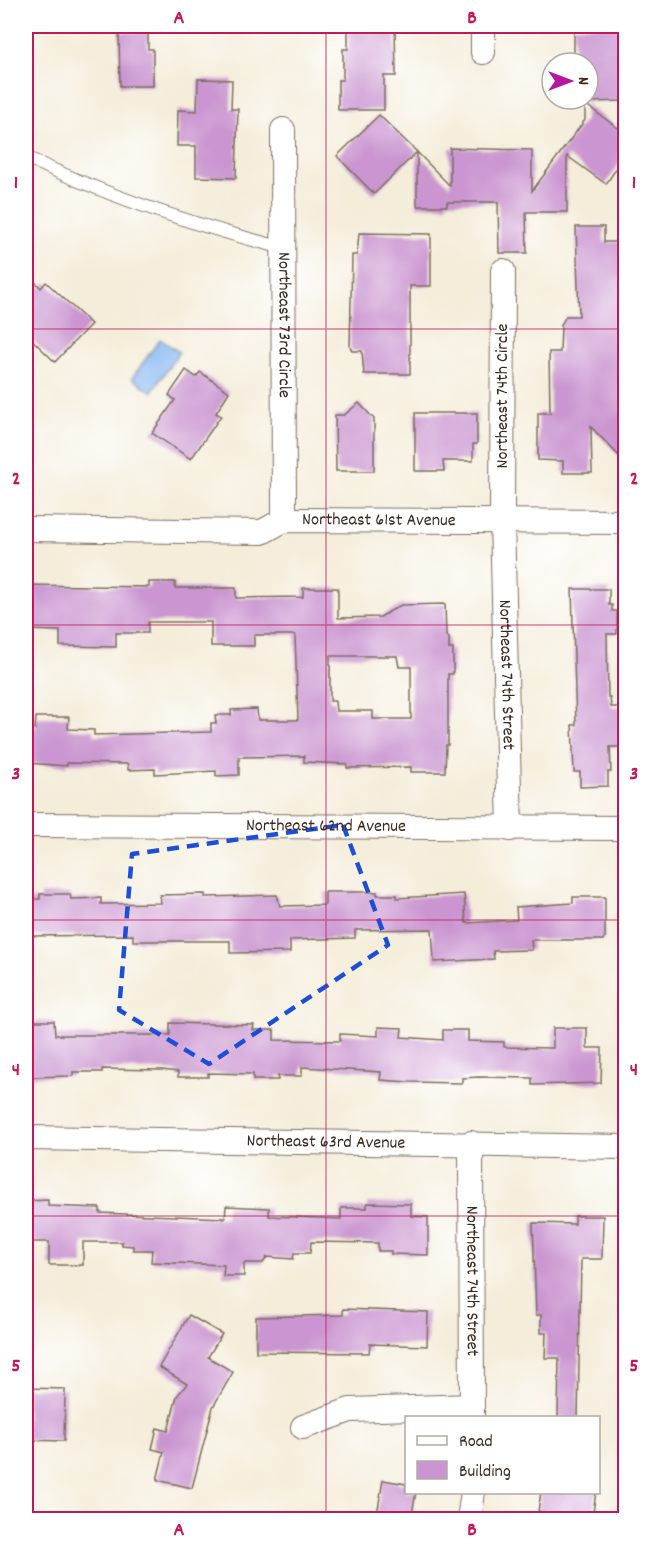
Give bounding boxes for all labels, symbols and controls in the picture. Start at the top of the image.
text: A [174,5,185,33]
text: B [467,5,477,33]
north arrow [540,51,600,111]
text: N [571,77,594,85]
text: 1 [14,170,18,198]
text: 1 [632,170,636,198]
street label: Northeast 73rd Circle [271,252,296,398]
street label: Northeast 74th Circle [491,324,516,468]
text: 2 [12,466,20,494]
text: 2 [630,466,638,494]
street label: Northeast 61st Avenue [302,508,456,534]
street label: Northeast 74th Street [492,599,520,751]
text: 3 [12,761,20,789]
text: 3 [630,761,638,789]
street label: Northeast 62nd Avenue [246,814,406,839]
text: 4 [12,1057,20,1085]
text: 4 [630,1057,638,1085]
street label: Northeast 63rd Avenue [246,1129,406,1156]
street label: Northeast 74th Street [459,1206,484,1357]
text: 5 [11,1353,21,1381]
text: 5 [629,1353,639,1381]
legend [405,1416,600,1494]
text: Road [459,1430,493,1455]
text: Building [459,1460,511,1485]
text: A [174,1517,185,1545]
text: B [467,1517,477,1545]

